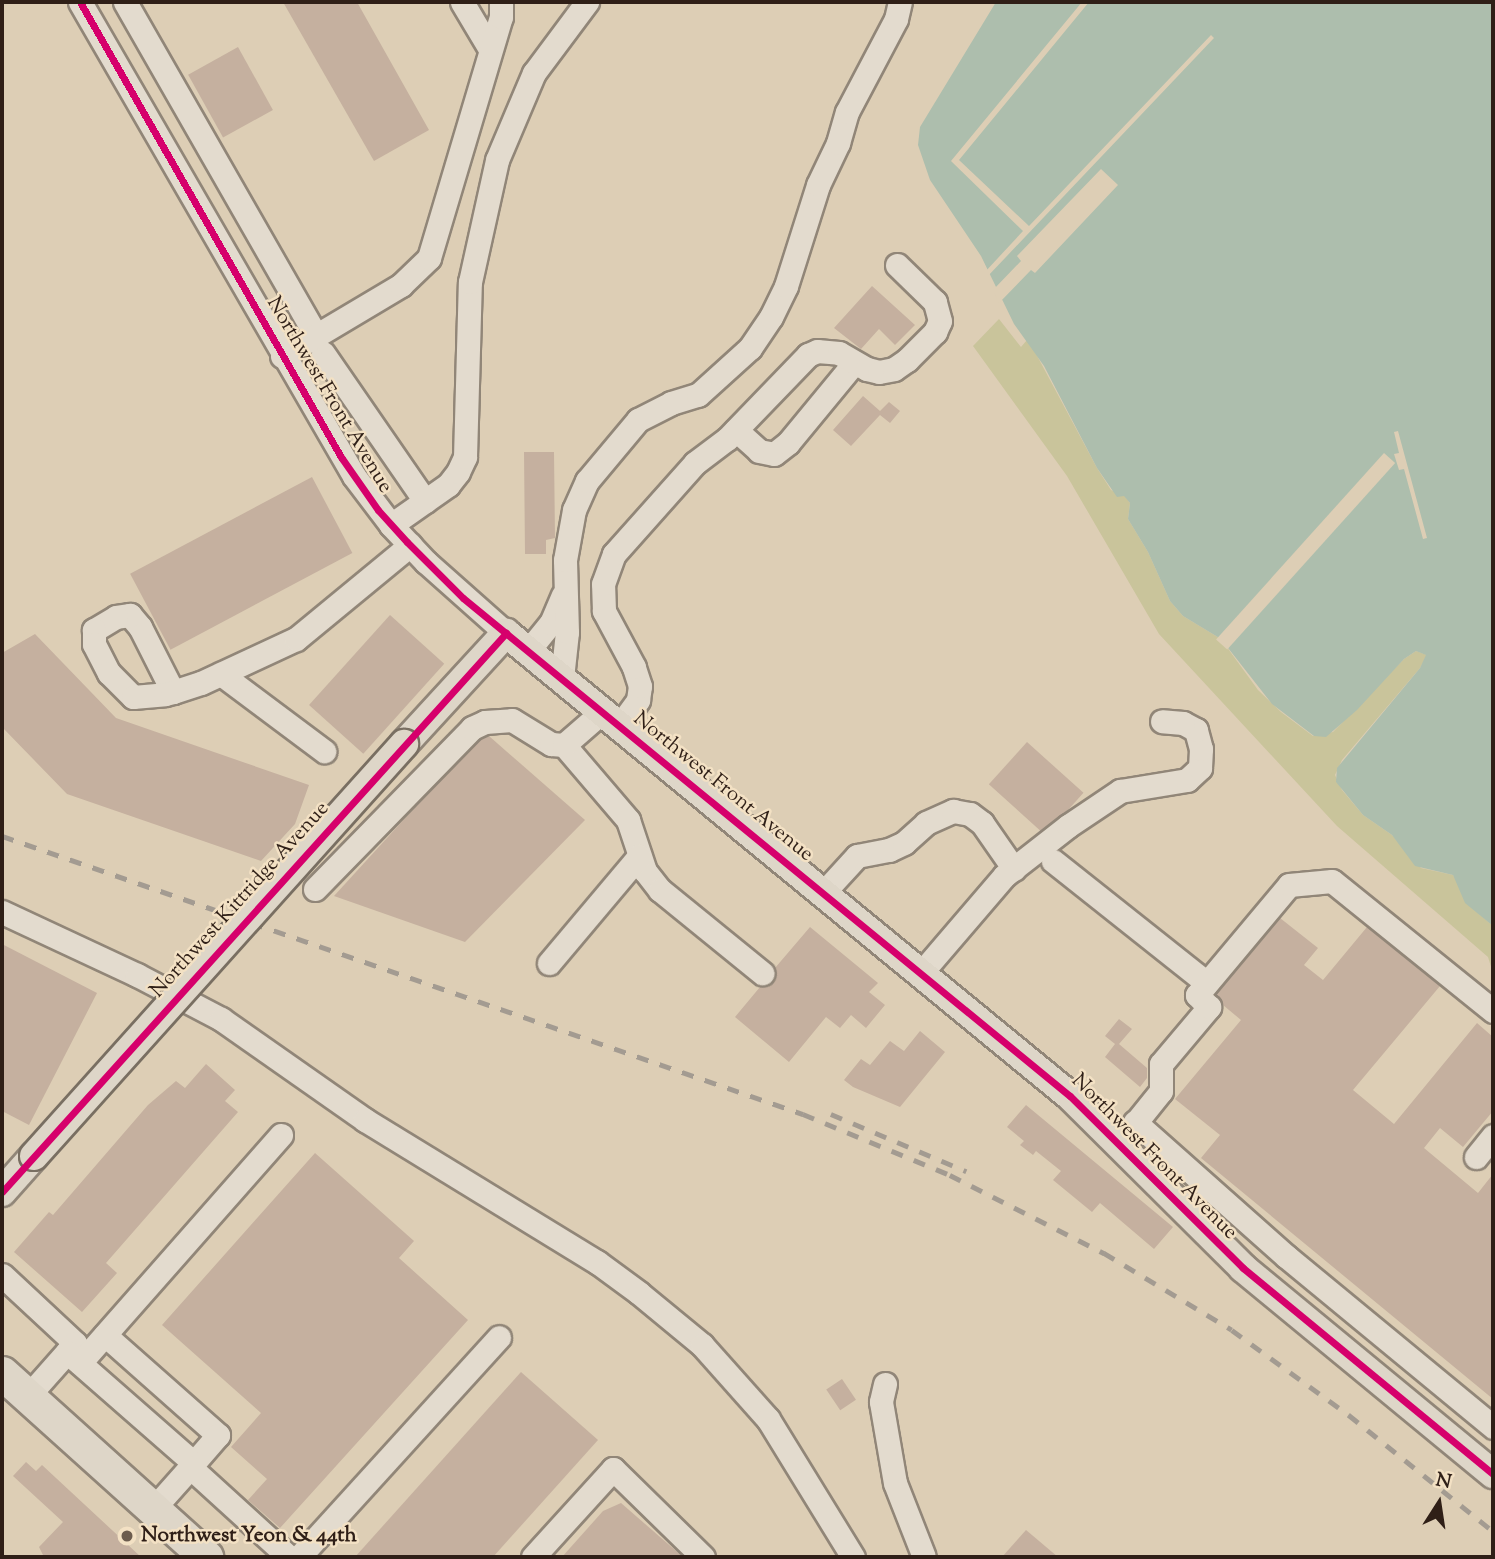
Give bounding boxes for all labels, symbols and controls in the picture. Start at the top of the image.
street label: Northwest Front Avenue [260,292,398,498]
street label: Northwest Front Avenue [628,707,818,867]
street label: Northwest Kittridge Avenue [145,797,335,1003]
street label: Northwest Front Avenue [1066,1069,1242,1245]
text: N [1433,1467,1454,1497]
north arrow [1404,1468,1474,1538]
place label: Northwest Yeon & 44th [141,1523,357,1549]
marker: Northwest Yeon & 44th [119,1528,135,1544]

